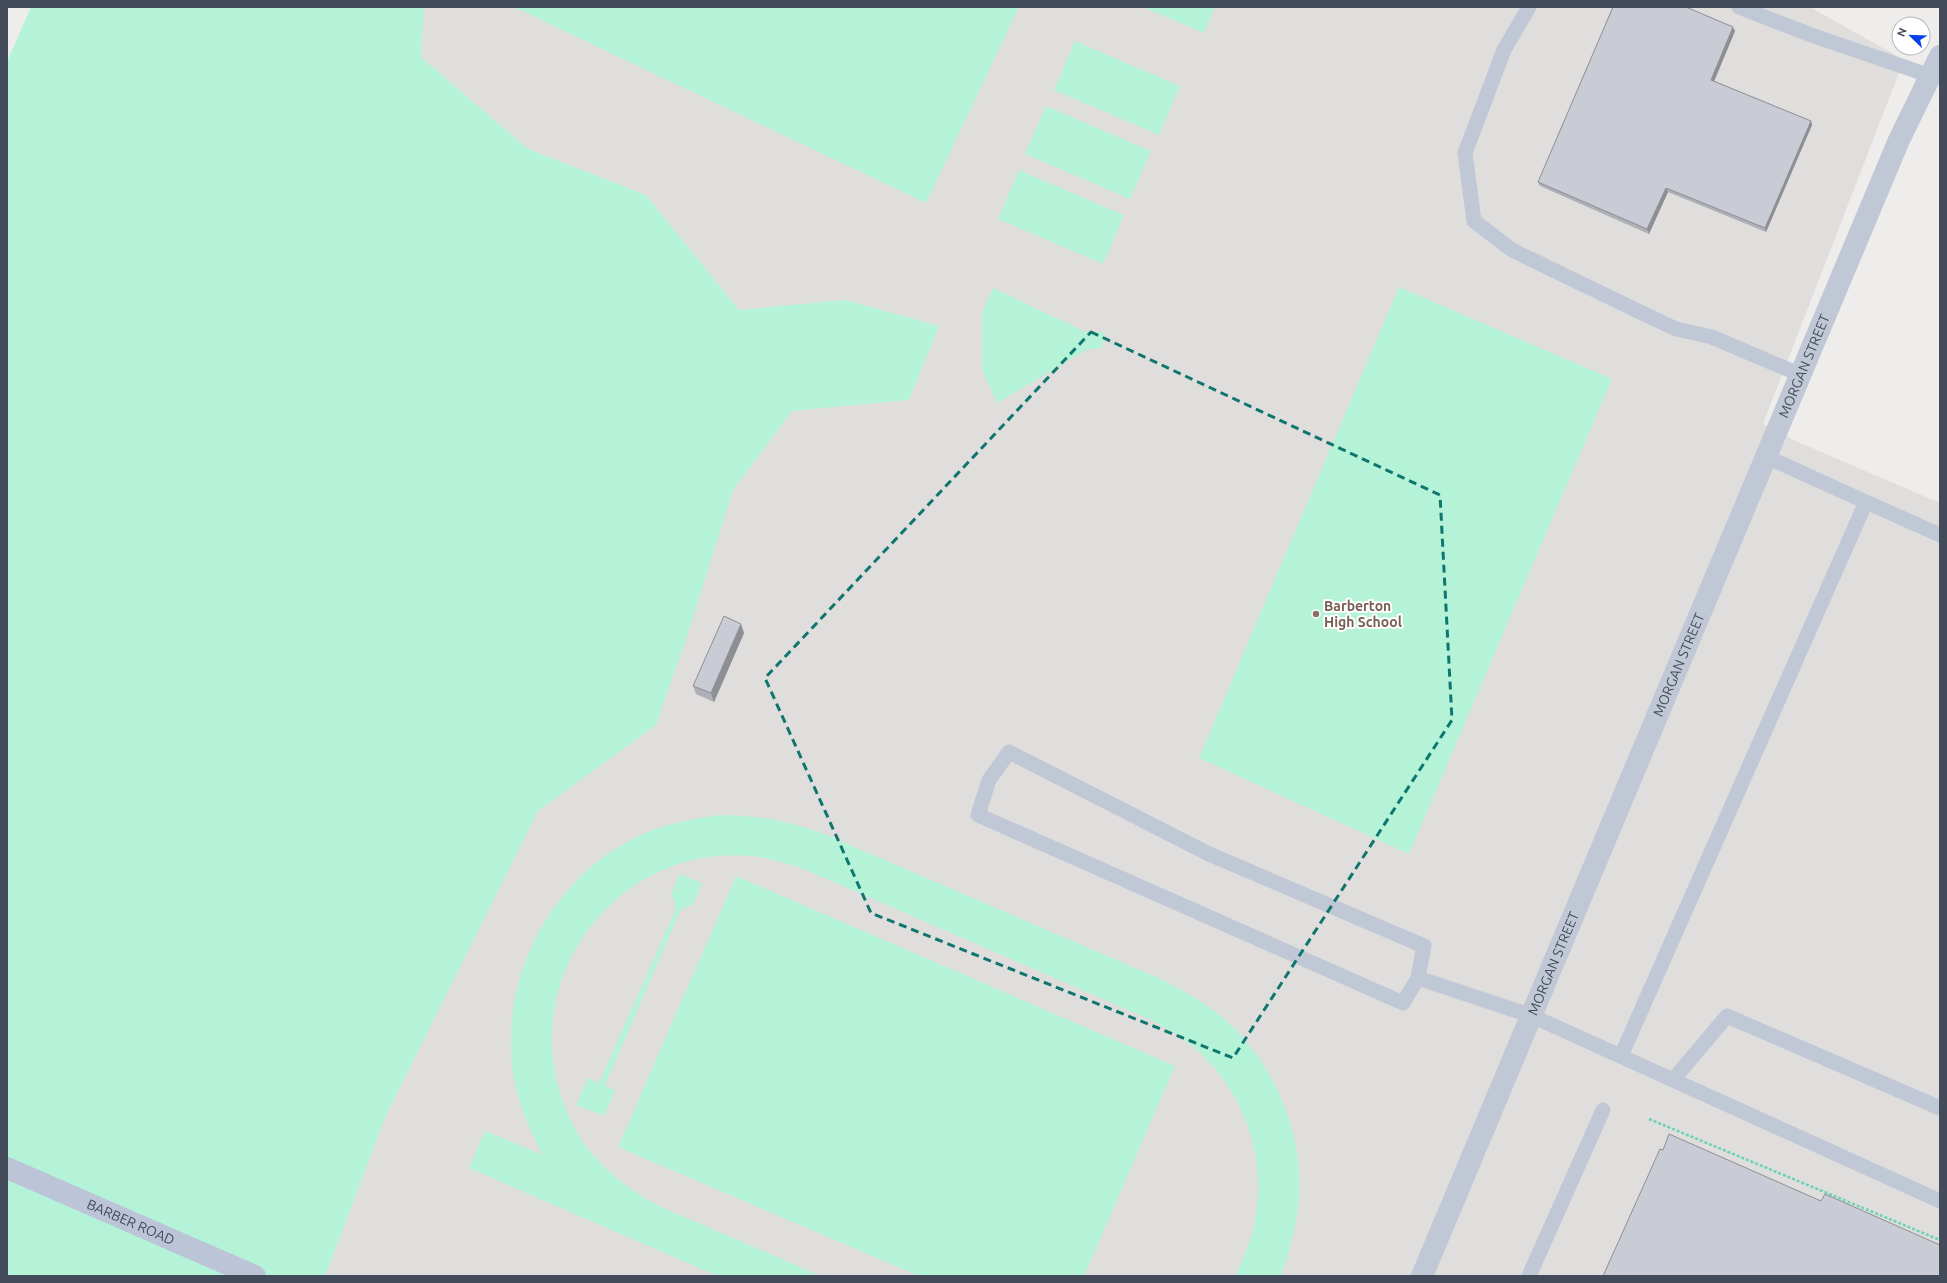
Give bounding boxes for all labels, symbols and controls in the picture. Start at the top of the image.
north arrow [1891,16,1931,56]
text: N [1895,26,1909,38]
street label: MORGAN STREET [1775,312,1833,420]
place label: Barberton High School [1324,598,1402,630]
marker: Barberton High School [1311,609,1321,619]
street label: MORGAN STREET [1650,610,1708,719]
street label: MORGAN STREET [1524,909,1582,1018]
street label: BARBER ROAD [85,1196,177,1248]

